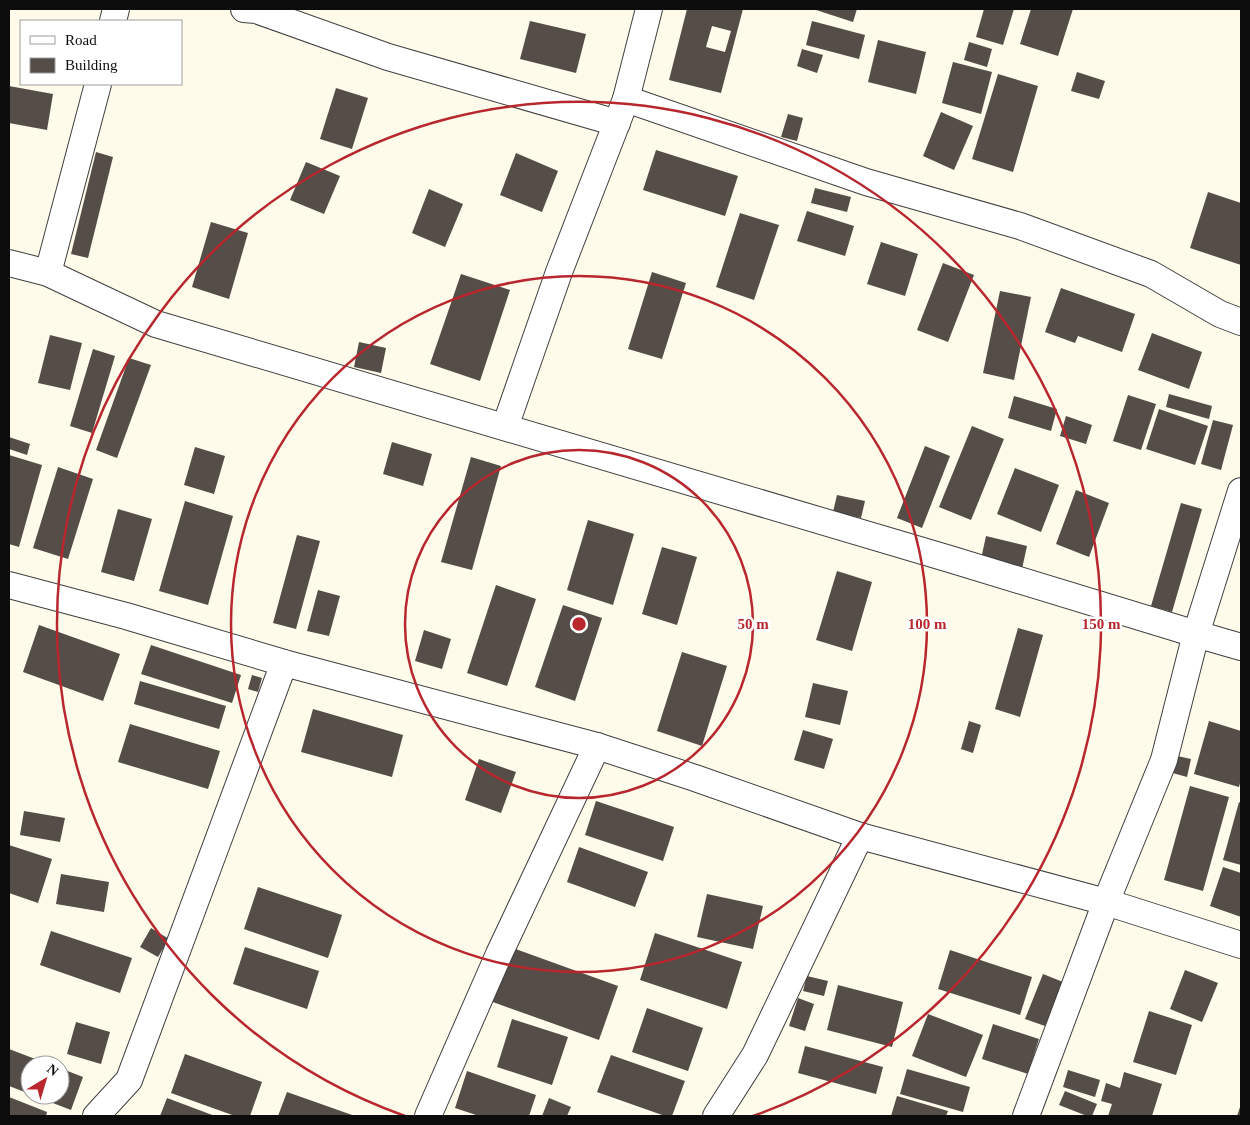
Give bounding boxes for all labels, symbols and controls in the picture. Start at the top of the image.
legend [20,20,182,85]
text: Road [65,32,97,48]
text: Building [65,57,118,73]
centre of rings [570,615,588,633]
text: 50 m [737,616,769,632]
text: 100 m [908,616,947,632]
text: 150 m [1082,616,1121,632]
north arrow [20,1055,70,1105]
text: N [44,1061,61,1079]

